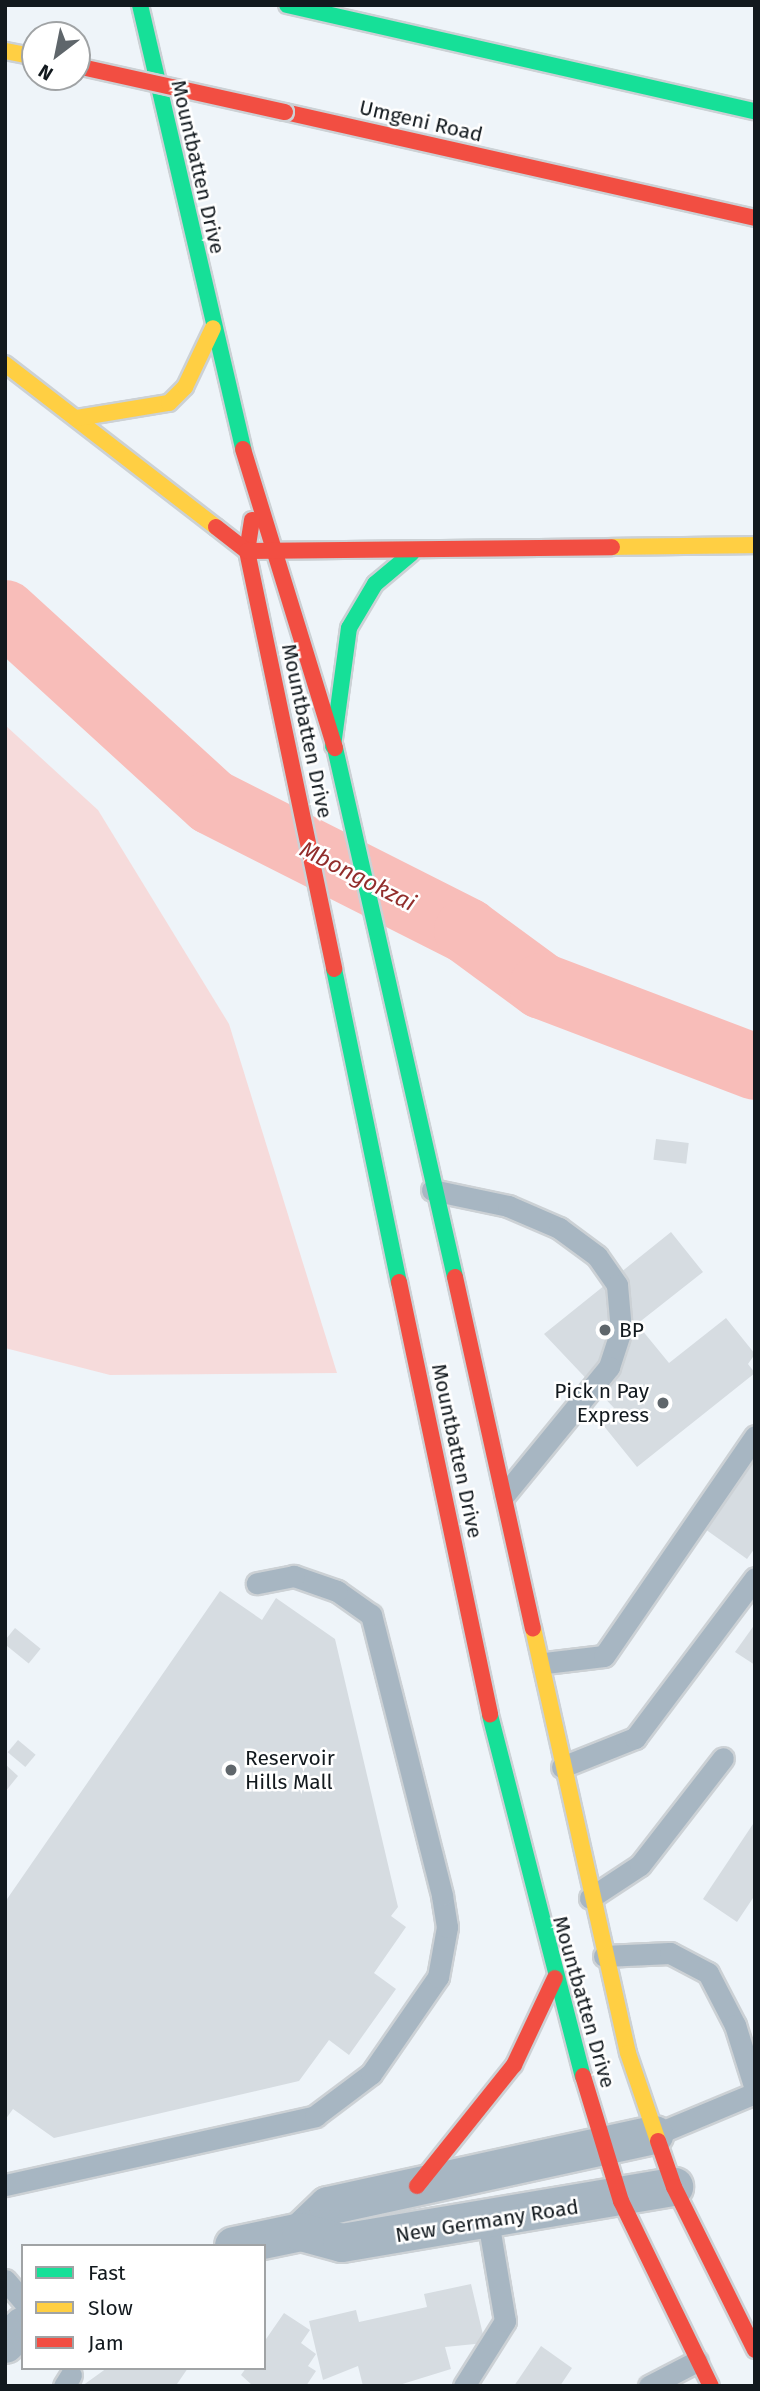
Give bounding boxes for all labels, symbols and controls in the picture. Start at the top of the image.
north arrow [21,21,91,91]
text: N [34,59,57,86]
street label: Mountbatten Drive [166,78,230,256]
street label: Umgeni Road [357,95,485,147]
street label: Mountbatten Drive [276,641,338,821]
water label: Mbongokzai [296,835,420,917]
place label: BP [619,1317,644,1343]
marker: BP [597,1322,613,1338]
street label: Mountbatten Drive [426,1361,488,1541]
place label: Pick n Pay Express [554,1378,649,1428]
marker: Pick n Pay Express [655,1395,671,1411]
place label: Reservoir Hills Mall [245,1745,335,1795]
marker: Reservoir Hills Mall [223,1762,239,1778]
street label: Mountbatten Drive [547,1913,621,2091]
street label: New Germany Road [394,2194,580,2248]
legend [21,2244,266,2370]
text: Fast [88,2260,126,2286]
text: Slow [88,2295,133,2321]
text: Jam [88,2330,124,2356]

